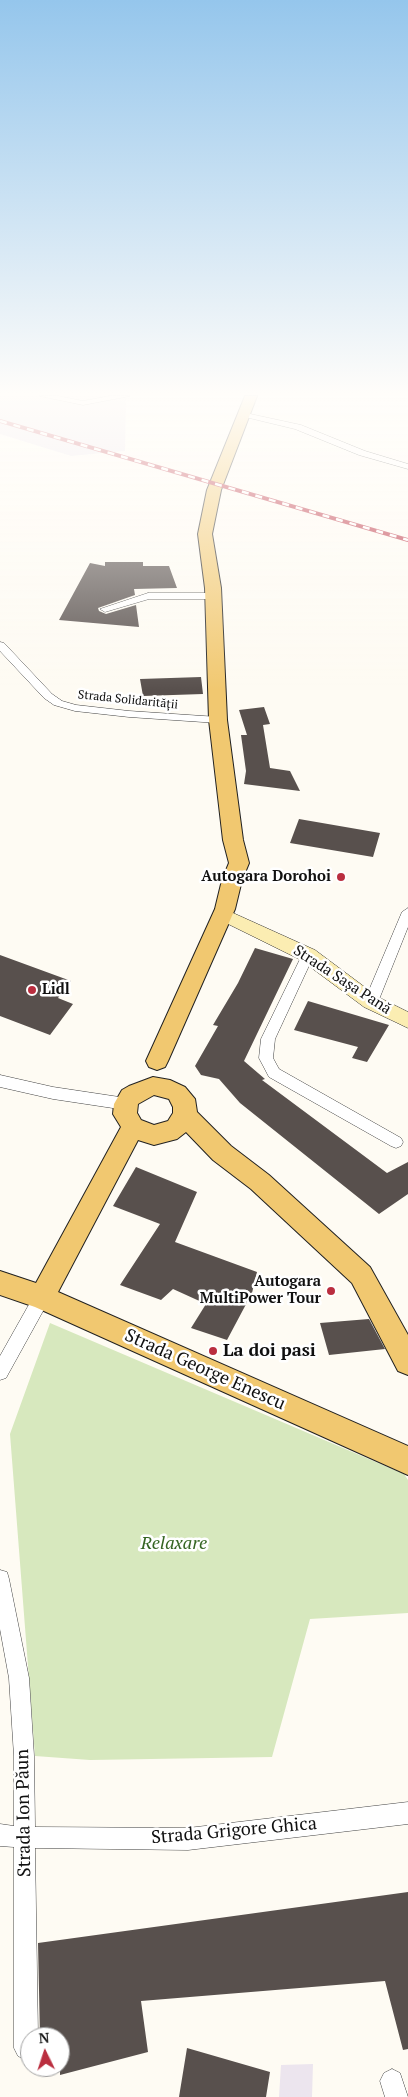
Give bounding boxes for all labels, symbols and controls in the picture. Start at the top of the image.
street label: Strada Solidarității [77,688,179,712]
place label: Autogara Dorohoi [201,868,331,886]
marker: Autogara Dorohoi [335,871,347,883]
street label: Strada Sașa Pană [290,942,394,1018]
place label: Lidl [42,981,70,999]
marker: Lidl [26,984,38,996]
place label: Autogara MultiPower Tour [200,1273,321,1308]
marker: Autogara MultiPower Tour [325,1285,337,1297]
street label: Strada George Enescu [121,1325,289,1415]
place label: La doi pasi [223,1340,316,1362]
marker: La doi pasi [207,1345,219,1357]
park label: Relaxare [141,1533,207,1555]
street label: Strada Ion Păun [12,1749,36,1877]
street label: Strada Grigore Ghica [150,1813,318,1849]
north arrow [20,2027,70,2077]
text: N [38,2028,50,2047]

